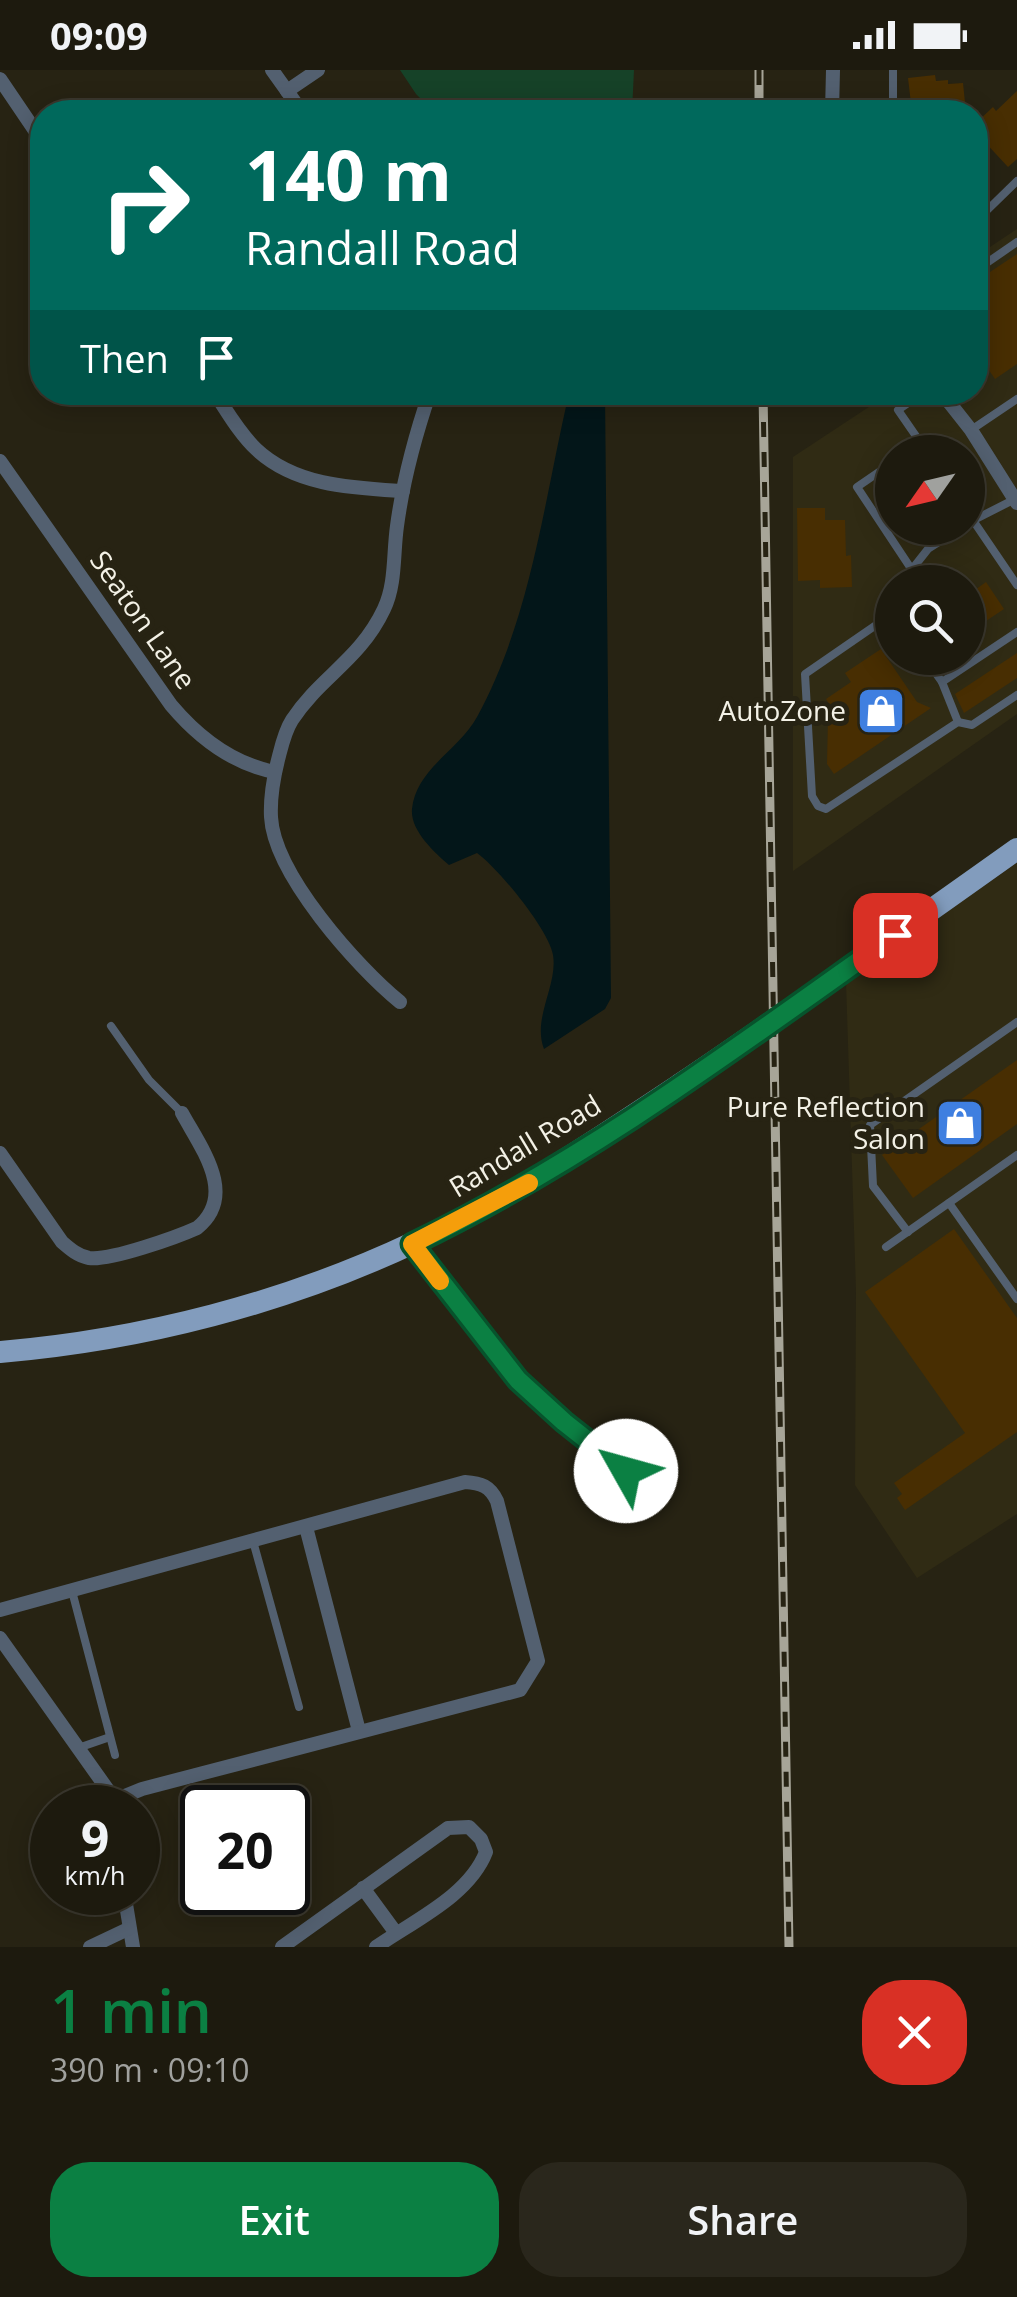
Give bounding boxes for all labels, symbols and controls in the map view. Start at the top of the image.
text: 09:09 [50,9,148,61]
text: 140 m [245,126,452,222]
icon: right [80,140,210,270]
text: Randall Road [245,217,520,278]
icon: arrive [189,330,244,385]
text: Then [80,332,169,384]
north arrow [875,435,985,545]
map controls [875,435,985,675]
street label: Seaton Lane [82,543,206,696]
button: search [875,565,985,675]
shop icon: AutoZone [855,685,907,737]
place label: AutoZone [719,691,846,729]
pin [853,893,938,978]
icon: arrive [868,908,923,963]
street label: Randall Road [441,1085,608,1205]
place label: Pure Reflection Salon [727,1087,925,1157]
shop icon: Pure Reflection Salon [934,1097,986,1149]
position arrow [574,1419,678,1523]
speed limit sign: 20 [180,1785,310,1915]
text: 9 [81,1804,109,1872]
text: km/h [65,1858,125,1892]
text: 1 min [50,1969,212,2051]
button: close [862,1980,967,2085]
text: 390 m · 09:10 [50,2048,249,2091]
button: Exit [50,2162,499,2277]
button: Share [519,2162,967,2277]

